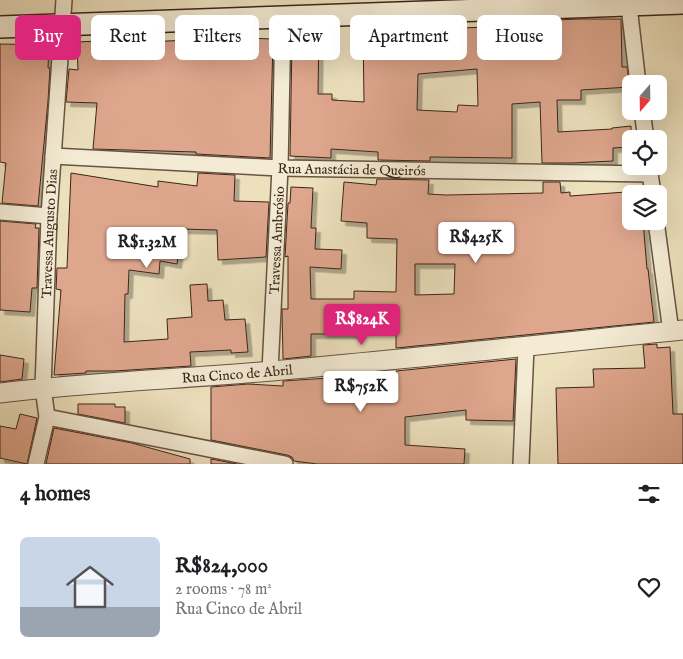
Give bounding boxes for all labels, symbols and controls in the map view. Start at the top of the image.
chip: Buy [15,15,81,60]
chip: Rent [91,15,165,60]
chip: Filters [175,15,259,60]
chip: New [269,15,340,60]
chip: Apartment [350,15,467,60]
chip: House [477,15,562,60]
north arrow [622,75,668,120]
map controls [622,75,667,230]
button: locate [622,130,667,175]
street label: Rua Anastácia de Queirós [277,160,426,180]
street label: Travessa Augusto Dias [38,168,62,299]
street label: Travessa Ambrósio [266,185,289,295]
button: layers [622,185,667,230]
pin: R$425K [435,222,517,264]
pin: R$1.32M [101,226,193,269]
text: R$425K [449,228,503,248]
text: R$1.32M [118,233,176,253]
pin: R$824K [321,304,403,346]
text: R$824K [335,310,389,330]
street label: Rua Cinco de Abril [181,361,294,388]
pin: R$752K [320,370,402,413]
text: R$752K [334,377,388,397]
icon: filters [635,480,663,508]
text: 4 homes [20,481,90,508]
text: R$824,000 [175,553,268,580]
icon: home [60,557,120,617]
icon: heart [635,573,663,601]
text: 2 rooms · 78 m² [175,580,272,600]
text: Rua Cinco de Abril [175,600,302,620]

